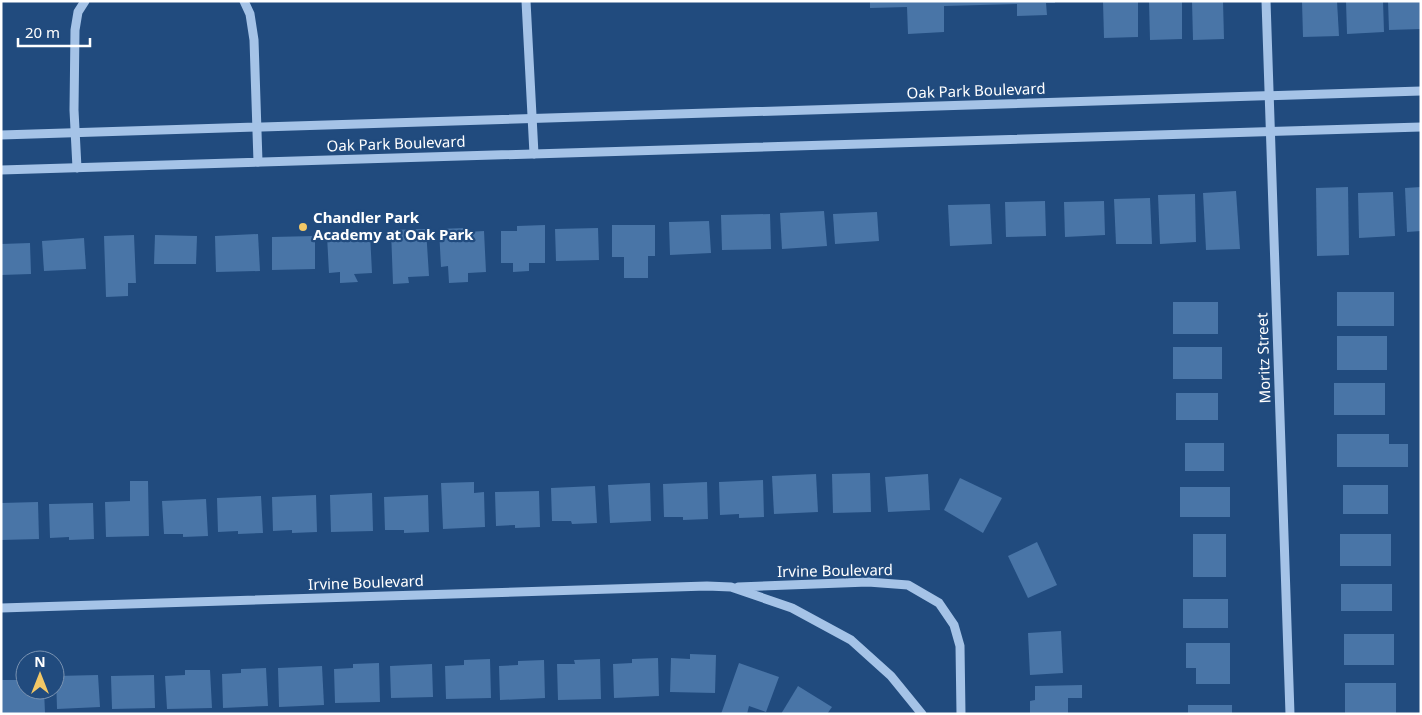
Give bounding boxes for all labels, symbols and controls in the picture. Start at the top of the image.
scale bar [18,15,90,47]
text: 20 m [25,22,60,42]
street label: Oak Park Boulevard [906,78,1046,102]
street label: Oak Park Boulevard [326,131,466,155]
place label: Chandler Park Academy at Oak Park [313,207,474,244]
marker: Chandler Park Academy at Oak Park [297,221,309,233]
street label: Moritz Street [1251,312,1275,404]
street label: Irvine Boulevard [777,559,893,581]
street label: Irvine Boulevard [308,570,424,594]
north arrow [15,650,65,700]
text: N [34,652,46,671]

